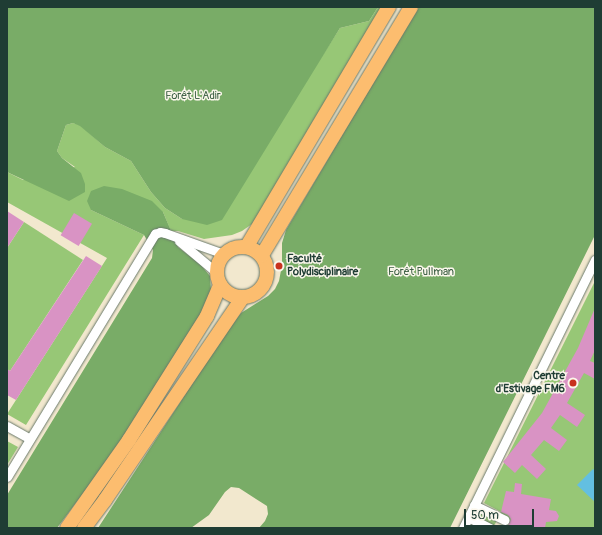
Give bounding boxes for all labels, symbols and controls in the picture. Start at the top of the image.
park label: Forêt L'Adir [165,89,221,103]
place label: Faculté Polydisciplinaire [287,253,358,279]
marker: Faculté Polydisciplinaire [274,261,284,271]
park label: Forêt Pullman [388,265,454,279]
place label: Centre d'Estivage FM6 [496,370,565,396]
marker: Centre d'Estivage FM6 [568,378,578,388]
scale bar [466,501,536,527]
text: 50 m [471,508,499,523]

